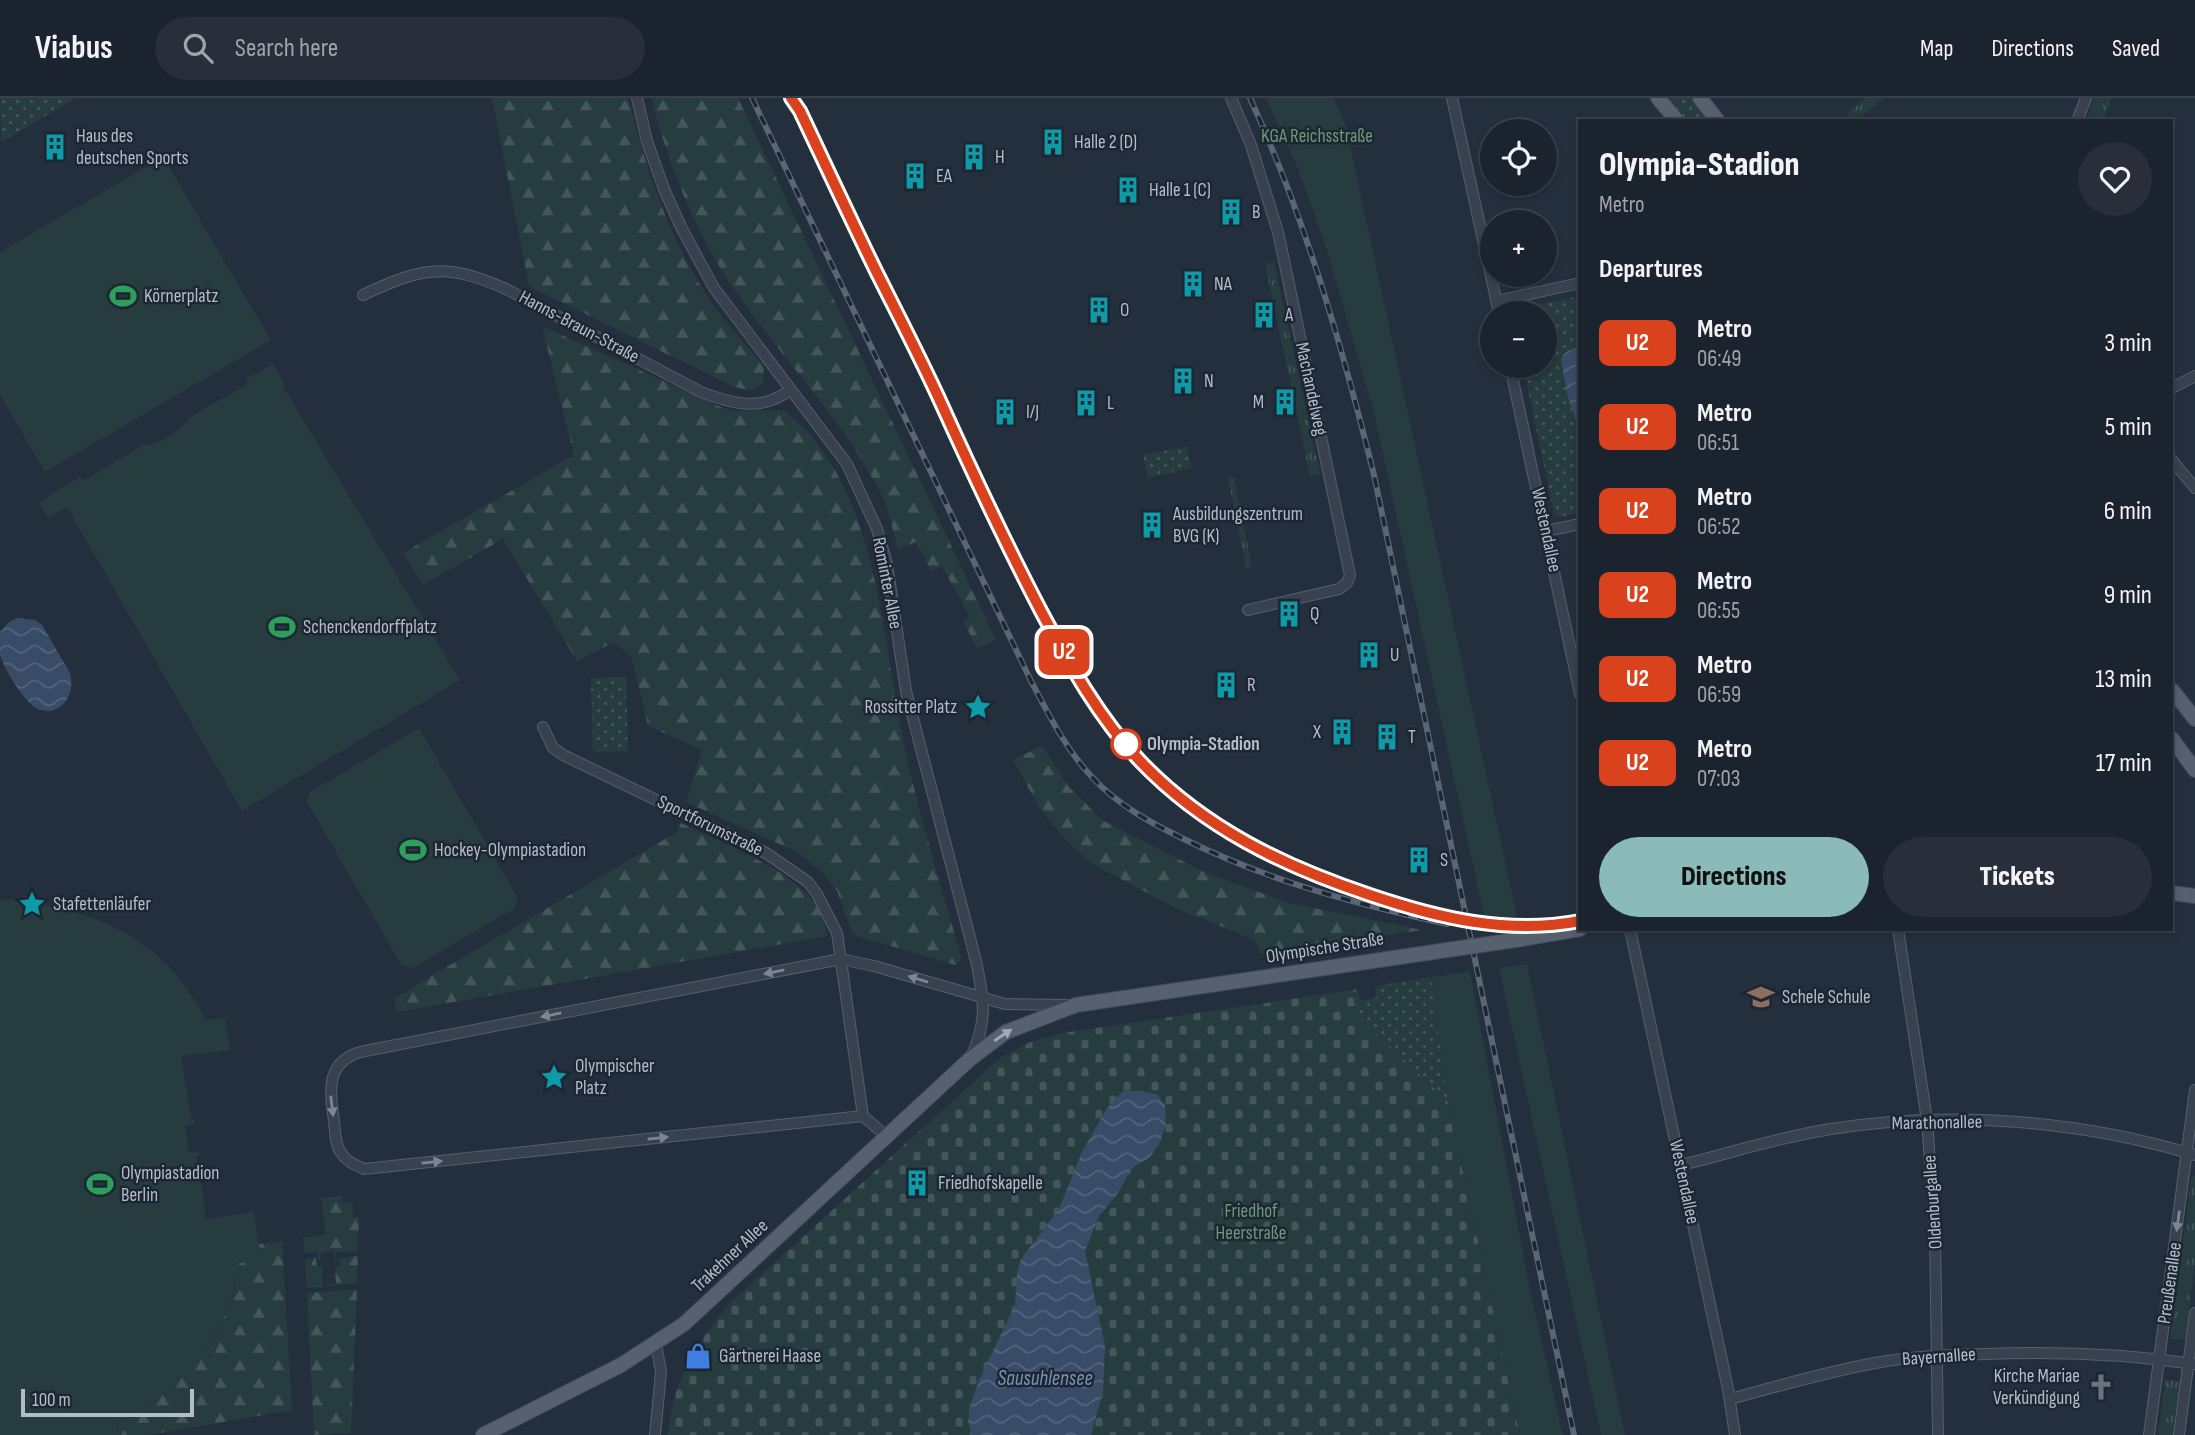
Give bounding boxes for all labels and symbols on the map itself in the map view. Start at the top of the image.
place label: Haus des deutschen Sports [76,125,189,170]
park label: KGA Reichsstraße [1261,125,1373,148]
building icon: Halle 2 (D) [1038,127,1068,157]
place label: Halle 2 (D) [1074,131,1137,154]
building icon: Haus des deutschen Sports [40,132,70,162]
building icon: H [959,142,989,172]
place label: H [995,146,1005,169]
building icon: EA [900,161,930,191]
place label: EA [936,165,953,188]
building icon: Halle 1 (C) [1113,175,1143,205]
place label: Halle 1 (C) [1149,179,1211,202]
building icon: B [1216,197,1246,227]
place label: B [1252,201,1260,224]
building icon: NA [1178,269,1208,299]
place label: NA [1214,273,1233,296]
sports icon: Körnerplatz [108,281,138,311]
place label: Körnerplatz [144,285,218,308]
street label: Hanns-Braun-Straße [515,286,643,368]
building icon: O [1084,295,1114,325]
place label: O [1120,299,1129,322]
building icon: A [1249,300,1279,330]
place label: A [1284,304,1294,327]
street label: Machandelweg [1290,340,1332,438]
building icon: N [1168,366,1198,396]
place label: N [1204,370,1214,393]
building icon: M [1270,387,1300,417]
building icon: L [1071,388,1101,418]
place label: M [1253,391,1264,414]
place label: L [1107,392,1114,415]
building icon: I/J [990,397,1020,427]
place label: I/J [1026,401,1039,424]
street label: Westendallee [1526,486,1566,574]
place label: Ausbildungszentrum BVG (K) [1172,503,1303,548]
building icon: Ausbildungszentrum BVG (K) [1137,510,1167,540]
street label: Rominter Allee [867,535,907,631]
building icon: Q [1274,599,1304,629]
place label: Q [1310,603,1319,626]
sports icon: Schenckendorffplatz [267,612,297,642]
place label: Schenckendorffplatz [303,616,437,639]
line badge: U2 [1032,629,1096,675]
building icon: U [1354,640,1384,670]
place label: U [1390,644,1399,667]
building icon: R [1211,670,1241,700]
place label: R [1247,674,1256,697]
place icon: Rossitter Platz [963,692,993,722]
place label: Rossitter Platz [864,696,957,719]
building icon: X [1327,717,1357,747]
place label: X [1312,721,1321,744]
building icon: T [1372,722,1402,752]
place label: T [1408,726,1416,749]
marker: Olympia-Stadion [1111,729,1141,759]
place label: Olympia-Stadion [1147,733,1260,756]
street label: Sportforumstraße [653,791,767,861]
sports icon: Hockey-Olympiastadion [398,835,428,865]
place label: Hockey-Olympiastadion [434,839,586,862]
building icon: S [1404,845,1434,875]
place label: S [1440,849,1448,872]
place icon: Stafettenläufer [17,889,47,919]
place label: Stafettenläufer [53,893,151,916]
street label: Olympische Straße [1264,927,1386,969]
one-way arrow [763,967,785,978]
one-way arrow [907,974,928,984]
school or university icon: Schele Schule [1746,982,1776,1012]
place label: Schele Schule [1782,986,1871,1009]
one-way arrow [540,1010,562,1021]
one-way arrow [993,1029,1013,1042]
place label: Olympischer Platz [575,1055,655,1100]
place icon: Olympischer Platz [539,1062,569,1092]
one-way arrow [326,1095,337,1117]
street label: Marathonallee [1891,1111,1983,1135]
one-way arrow [647,1132,669,1143]
street label: Westendallee [1664,1138,1704,1226]
street label: Oldenburgallee [1918,1154,1948,1250]
one-way arrow [421,1156,443,1167]
place label: Olympiastadion Berlin [121,1162,219,1207]
building icon: Friedhofskapelle [902,1168,932,1198]
sports icon: Olympiastadion Berlin [85,1169,115,1199]
place label: Friedhofskapelle [938,1172,1043,1195]
park label: Friedhof Heerstraße [1216,1200,1286,1245]
one-way arrow [2172,1210,2183,1232]
street label: Trakehner Allee [687,1215,773,1297]
street label: Preußenallee [2153,1241,2187,1325]
shop icon: Gärtnerei Haase [683,1341,713,1371]
street label: Bayernallee [1901,1343,1977,1371]
place label: Gärtnerei Haase [719,1345,821,1368]
place label: Kirche Mariae Verkündigung [1993,1365,2080,1410]
water label: Sausuhlensee [997,1366,1093,1391]
church icon: Kirche Mariae Verkündigung [2086,1372,2116,1402]
scale bar [21,1386,194,1418]

